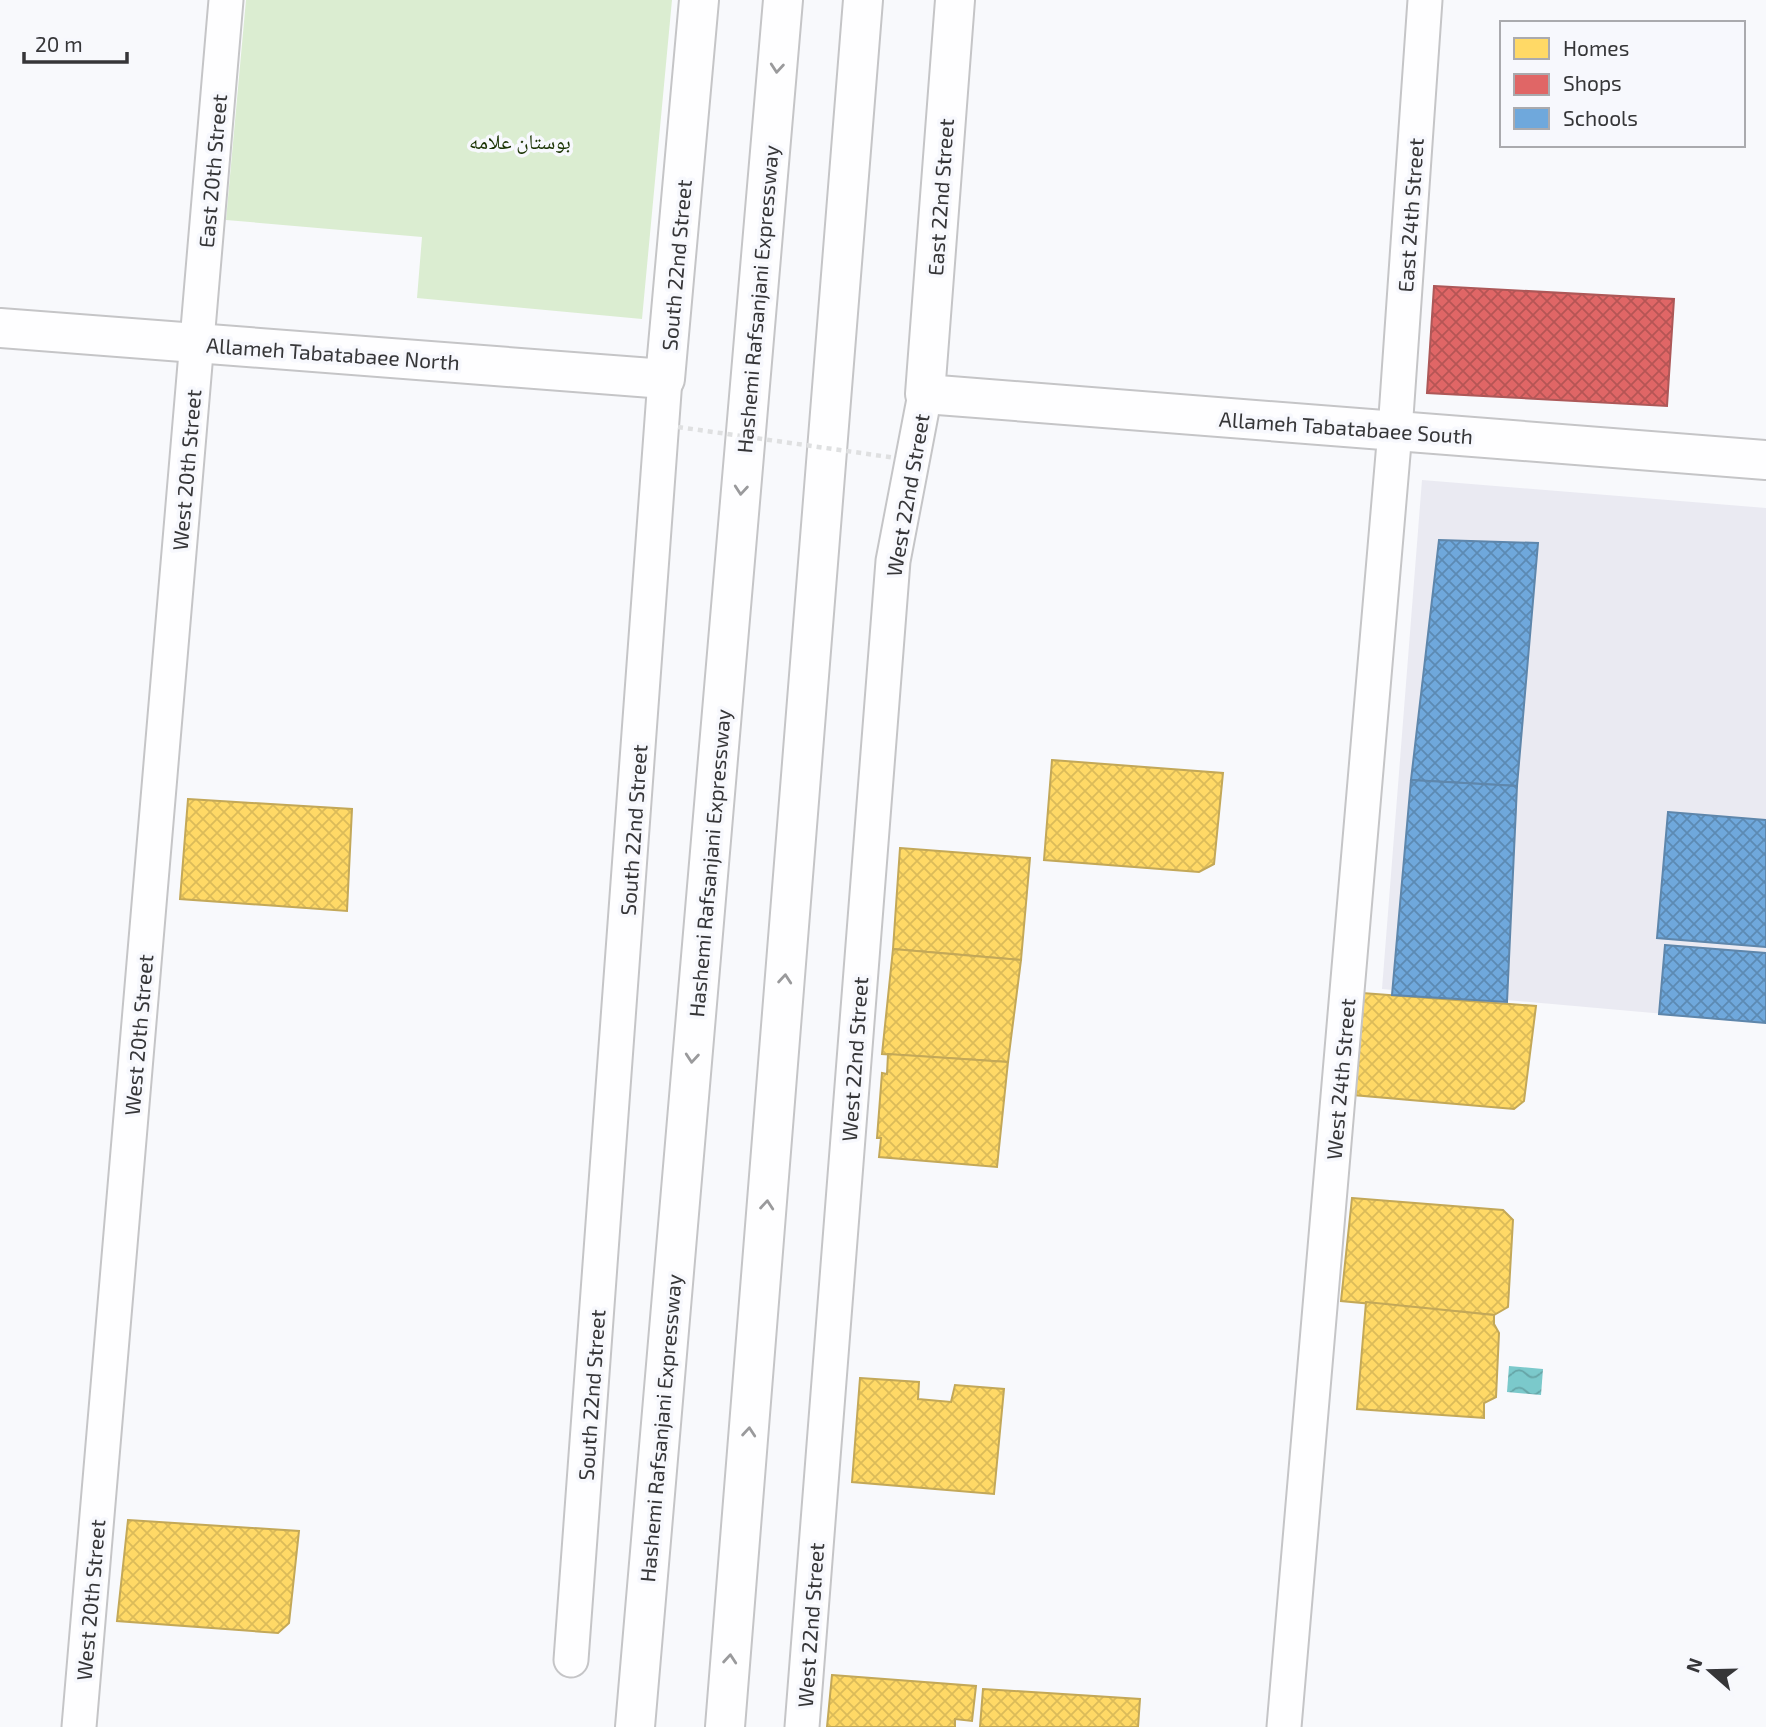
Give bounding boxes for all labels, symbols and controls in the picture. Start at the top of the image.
scale bar [24,21,128,65]
legend [1500,21,1745,147]
text: 20 m [35,31,83,56]
text: Homes [1563,35,1629,60]
one-way arrow [770,63,785,74]
text: Shops [1563,70,1622,95]
street label: East 20th Street [193,93,231,249]
text: Schools [1563,105,1638,130]
street label: East 22nd Street [922,118,958,276]
park label: بوستان علامه [469,128,571,154]
street label: East 24th Street [1392,137,1428,293]
street label: Hashemi Rafsanjani Expressway [731,144,784,454]
street label: South 22nd Street [656,179,696,351]
street label: Allameh Tabatabaee North [205,332,461,374]
street label: West 20th Street [166,388,206,552]
street label: Allameh Tabatabaee South [1218,406,1474,448]
street label: West 22nd Street [880,412,934,578]
one-way arrow [734,485,749,496]
street label: Hashemi Rafsanjani Expressway [683,708,736,1018]
street label: South 22nd Street [615,744,651,916]
street label: West 20th Street [118,953,158,1117]
one-way arrow [777,973,792,984]
street label: West 22nd Street [836,976,872,1142]
street label: West 24th Street [1320,997,1360,1161]
one-way arrow [685,1053,700,1064]
one-way arrow [759,1200,774,1211]
street label: Hashemi Rafsanjani Expressway [634,1273,687,1583]
street label: South 22nd Street [573,1309,609,1481]
one-way arrow [741,1426,756,1437]
street label: West 20th Street [70,1518,110,1682]
street label: West 22nd Street [792,1542,828,1708]
north arrow [1675,1636,1745,1706]
one-way arrow [722,1653,737,1664]
text: N [1680,1655,1707,1675]

